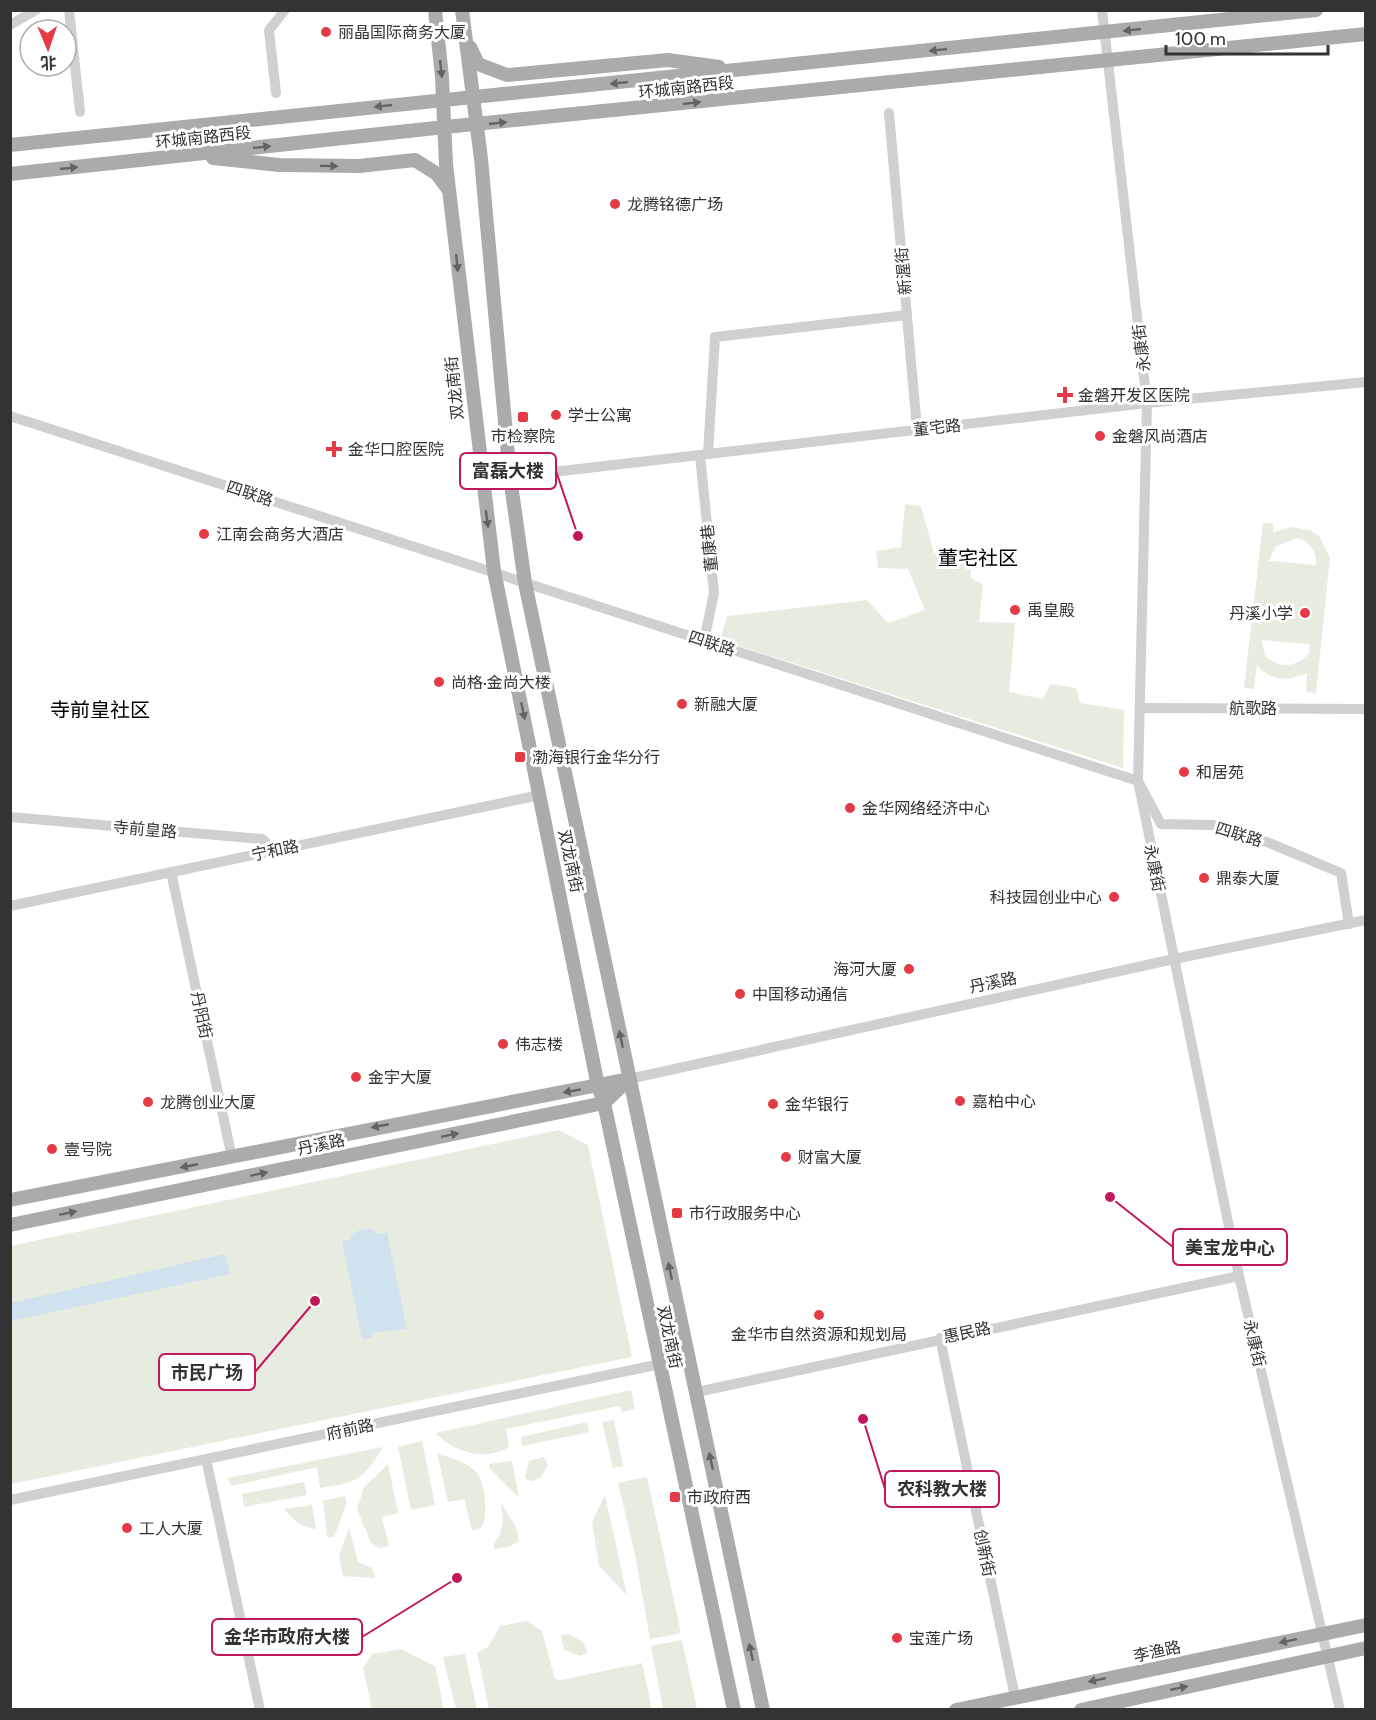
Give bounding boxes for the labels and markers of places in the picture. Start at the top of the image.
place label: 丽晶国际商务大厦 [338,23,466,42]
marker: 丽晶国际商务大厦 [319,25,333,39]
place label: 龙腾铭德广场 [627,195,723,214]
marker: 龙腾铭德广场 [608,197,622,211]
marker: 金磐开发区医院 [1056,386,1074,404]
place label: 金磐开发区医院 [1078,386,1190,405]
place label: 学士公寓 [568,406,632,425]
marker: 学士公寓 [549,408,563,422]
marker: 市检察院 [516,410,530,424]
place label: 市检察院 [491,427,555,446]
place label: 金磐风尚酒店 [1112,427,1208,446]
marker: 金磐风尚酒店 [1093,429,1107,443]
marker: 金华口腔医院 [325,440,343,458]
place label: 金华口腔医院 [348,440,444,459]
callout: 富磊大楼 [460,453,556,489]
place label: 江南会商务大酒店 [216,525,344,544]
marker: 江南会商务大酒店 [197,527,211,541]
place label: 禹皇殿 [1027,601,1075,620]
marker: 禹皇殿 [1008,603,1022,617]
place label: 丹溪小学 [1229,604,1293,623]
marker: 丹溪小学 [1298,606,1312,620]
place label: 尚格·金尚大楼 [451,673,551,692]
marker: 尚格·金尚大楼 [432,675,446,689]
place label: 新融大厦 [694,695,758,714]
marker: 新融大厦 [675,697,689,711]
place label: 渤海银行金华分行 [532,748,660,767]
marker: 渤海银行金华分行 [513,750,527,764]
place label: 和居苑 [1196,763,1244,782]
marker: 和居苑 [1177,765,1191,779]
place label: 金华网络经济中心 [862,799,990,818]
marker: 金华网络经济中心 [843,801,857,815]
place label: 鼎泰大厦 [1216,869,1280,888]
marker: 鼎泰大厦 [1197,871,1211,885]
place label: 科技园创业中心 [990,888,1102,907]
marker: 科技园创业中心 [1107,890,1121,904]
place label: 海河大厦 [833,960,897,979]
marker: 海河大厦 [902,962,916,976]
place label: 中国移动通信 [752,985,848,1004]
marker: 中国移动通信 [733,987,747,1001]
place label: 伟志楼 [515,1035,563,1054]
marker: 伟志楼 [496,1037,510,1051]
place label: 金宇大厦 [368,1068,432,1087]
marker: 金宇大厦 [349,1070,363,1084]
place label: 嘉柏中心 [972,1092,1036,1111]
place label: 龙腾创业大厦 [160,1093,256,1112]
marker: 嘉柏中心 [953,1094,967,1108]
marker: 龙腾创业大厦 [141,1095,155,1109]
place label: 金华银行 [785,1095,849,1114]
marker: 金华银行 [766,1097,780,1111]
place label: 壹号院 [64,1140,112,1159]
marker: 壹号院 [45,1142,59,1156]
place label: 财富大厦 [798,1148,862,1167]
marker: 财富大厦 [779,1150,793,1164]
place label: 市行政服务中心 [689,1204,801,1223]
marker: 市行政服务中心 [670,1206,684,1220]
callout: 美宝龙中心 [1173,1229,1287,1265]
marker: 金华市自然资源和规划局 [812,1308,826,1322]
place label: 金华市自然资源和规划局 [731,1325,907,1344]
callout: 市民广场 [159,1354,255,1390]
callout: 农科教大楼 [885,1471,999,1507]
place label: 市政府西 [687,1488,751,1507]
marker: 市政府西 [668,1490,682,1504]
place label: 工人大厦 [139,1519,203,1538]
marker: 工人大厦 [120,1521,134,1535]
callout: 金华市政府大楼 [212,1619,362,1655]
place label: 宝莲广场 [909,1629,973,1648]
marker: 宝莲广场 [890,1631,904,1645]

